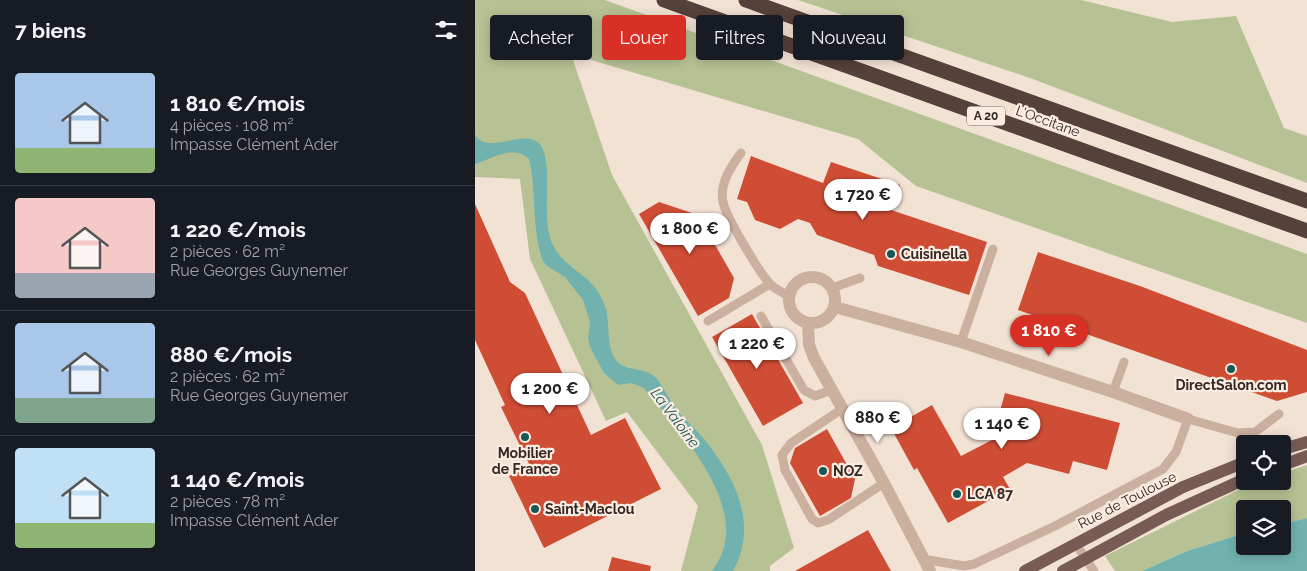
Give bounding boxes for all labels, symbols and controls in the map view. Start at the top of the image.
chip: Acheter [490,15,592,60]
chip: Louer [602,15,686,60]
chip: Filtres [696,15,783,60]
chip: Nouveau [793,15,904,60]
icon: filters [432,16,460,44]
text: 7 biens [15,18,86,43]
text: 1 810 €/mois [170,91,305,116]
icon: home [55,93,115,153]
street label: L'Occitane [1014,102,1082,140]
road number: A 20 [967,106,1005,125]
text: 4 pièces · 108 m² [170,116,294,135]
text: Impasse Clément Ader [170,135,339,154]
pin: 1 720 € [817,178,909,221]
text: 1 720 € [835,185,891,204]
pin: 1 800 € [644,212,736,255]
text: 1 220 €/mois [170,217,306,242]
icon: home [55,218,115,278]
text: 1 800 € [661,219,719,238]
text: 2 pièces · 62 m² [170,242,285,261]
place label: Cuisinella [901,246,967,262]
marker: Cuisinella [885,248,897,260]
text: Rue Georges Guynemer [170,261,348,280]
pin: 1 810 € [1003,314,1095,357]
text: 1 810 € [1021,321,1077,340]
pin: 1 220 € [711,328,803,370]
text: 1 220 € [729,334,785,353]
text: 880 €/mois [170,342,292,367]
icon: home [55,343,115,403]
marker: DirectSalon.com [1225,363,1237,375]
text: 2 pièces · 62 m² [170,367,285,386]
pin: 1 200 € [504,372,596,415]
place label: DirectSalon.com [1176,377,1286,393]
text: 1 200 € [521,379,579,398]
water label: La Valoine [647,385,703,451]
text: Rue Georges Guynemer [170,386,348,405]
pin: 880 € [843,402,913,444]
text: 880 € [855,408,901,427]
pin: 1 140 € [956,408,1048,450]
text: 1 140 € [974,414,1030,433]
marker: Mobilier de France [519,431,531,443]
map controls [1236,435,1291,555]
button: locate [1236,435,1291,490]
place label: Mobilier de France [492,445,559,477]
place label: NOZ [833,463,863,479]
marker: NOZ [817,465,829,477]
text: 1 140 €/mois [170,467,304,492]
icon: home [55,468,115,528]
street label: Rue de Toulouse [1075,468,1179,532]
place label: LCA 87 [967,486,1013,502]
marker: LCA 87 [951,488,963,500]
text: 2 pièces · 78 m² [170,492,285,511]
button: layers [1236,500,1291,555]
place label: Saint-Maclou [545,501,635,517]
marker: Saint-Maclou [529,503,541,515]
text: Impasse Clément Ader [170,511,339,530]

